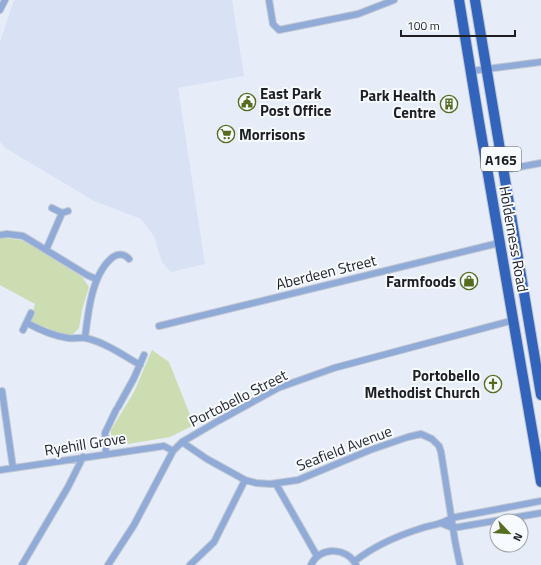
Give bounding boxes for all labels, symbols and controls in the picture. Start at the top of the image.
scale bar [401,12,515,38]
text: 100 m [407,16,440,35]
place label: East Park Post Office [260,82,332,122]
place label: Park Health Centre [360,84,436,124]
public building icon: East Park Post Office [237,92,257,112]
building icon: Park Health Centre [439,94,459,114]
place label: Morrisons [239,123,305,146]
supermarket icon: Morrisons [216,124,236,144]
road number: A165 [481,147,521,171]
street label: Holderness Road [493,184,535,294]
street label: Aberdeen Street [273,248,379,296]
place label: Farmfoods [386,270,456,293]
shop icon: Farmfoods [459,271,479,291]
street label: Portobello Street [185,363,292,433]
place label: Portobello Methodist Church [365,364,480,404]
church icon: Portobello Methodist Church [483,374,503,394]
street label: Seafield Avenue [293,419,395,477]
street label: Ryehill Grove [43,426,127,462]
north arrow [489,513,529,553]
text: N [509,530,527,544]

